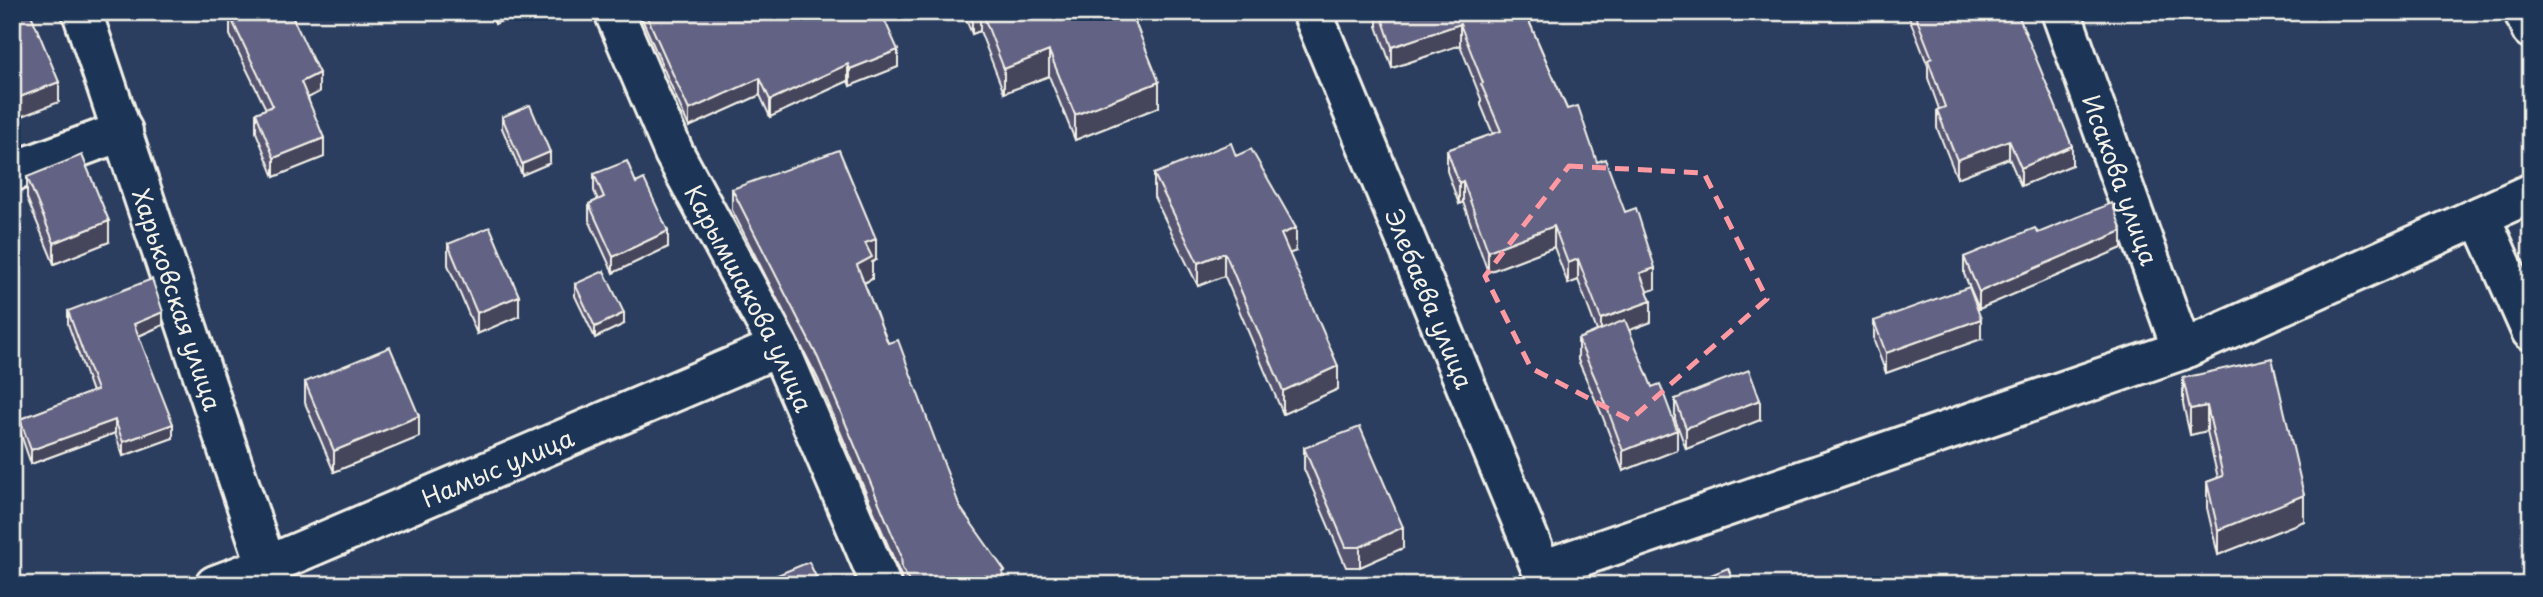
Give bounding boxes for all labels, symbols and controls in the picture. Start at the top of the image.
street label: Исакова улица [2074,89,2168,270]
street label: Карымшакова улица [676,178,823,417]
street label: Харьковская улица [124,184,232,415]
street label: Элебаева улица [1377,203,1483,394]
street label: Намыс улица [416,419,579,516]

